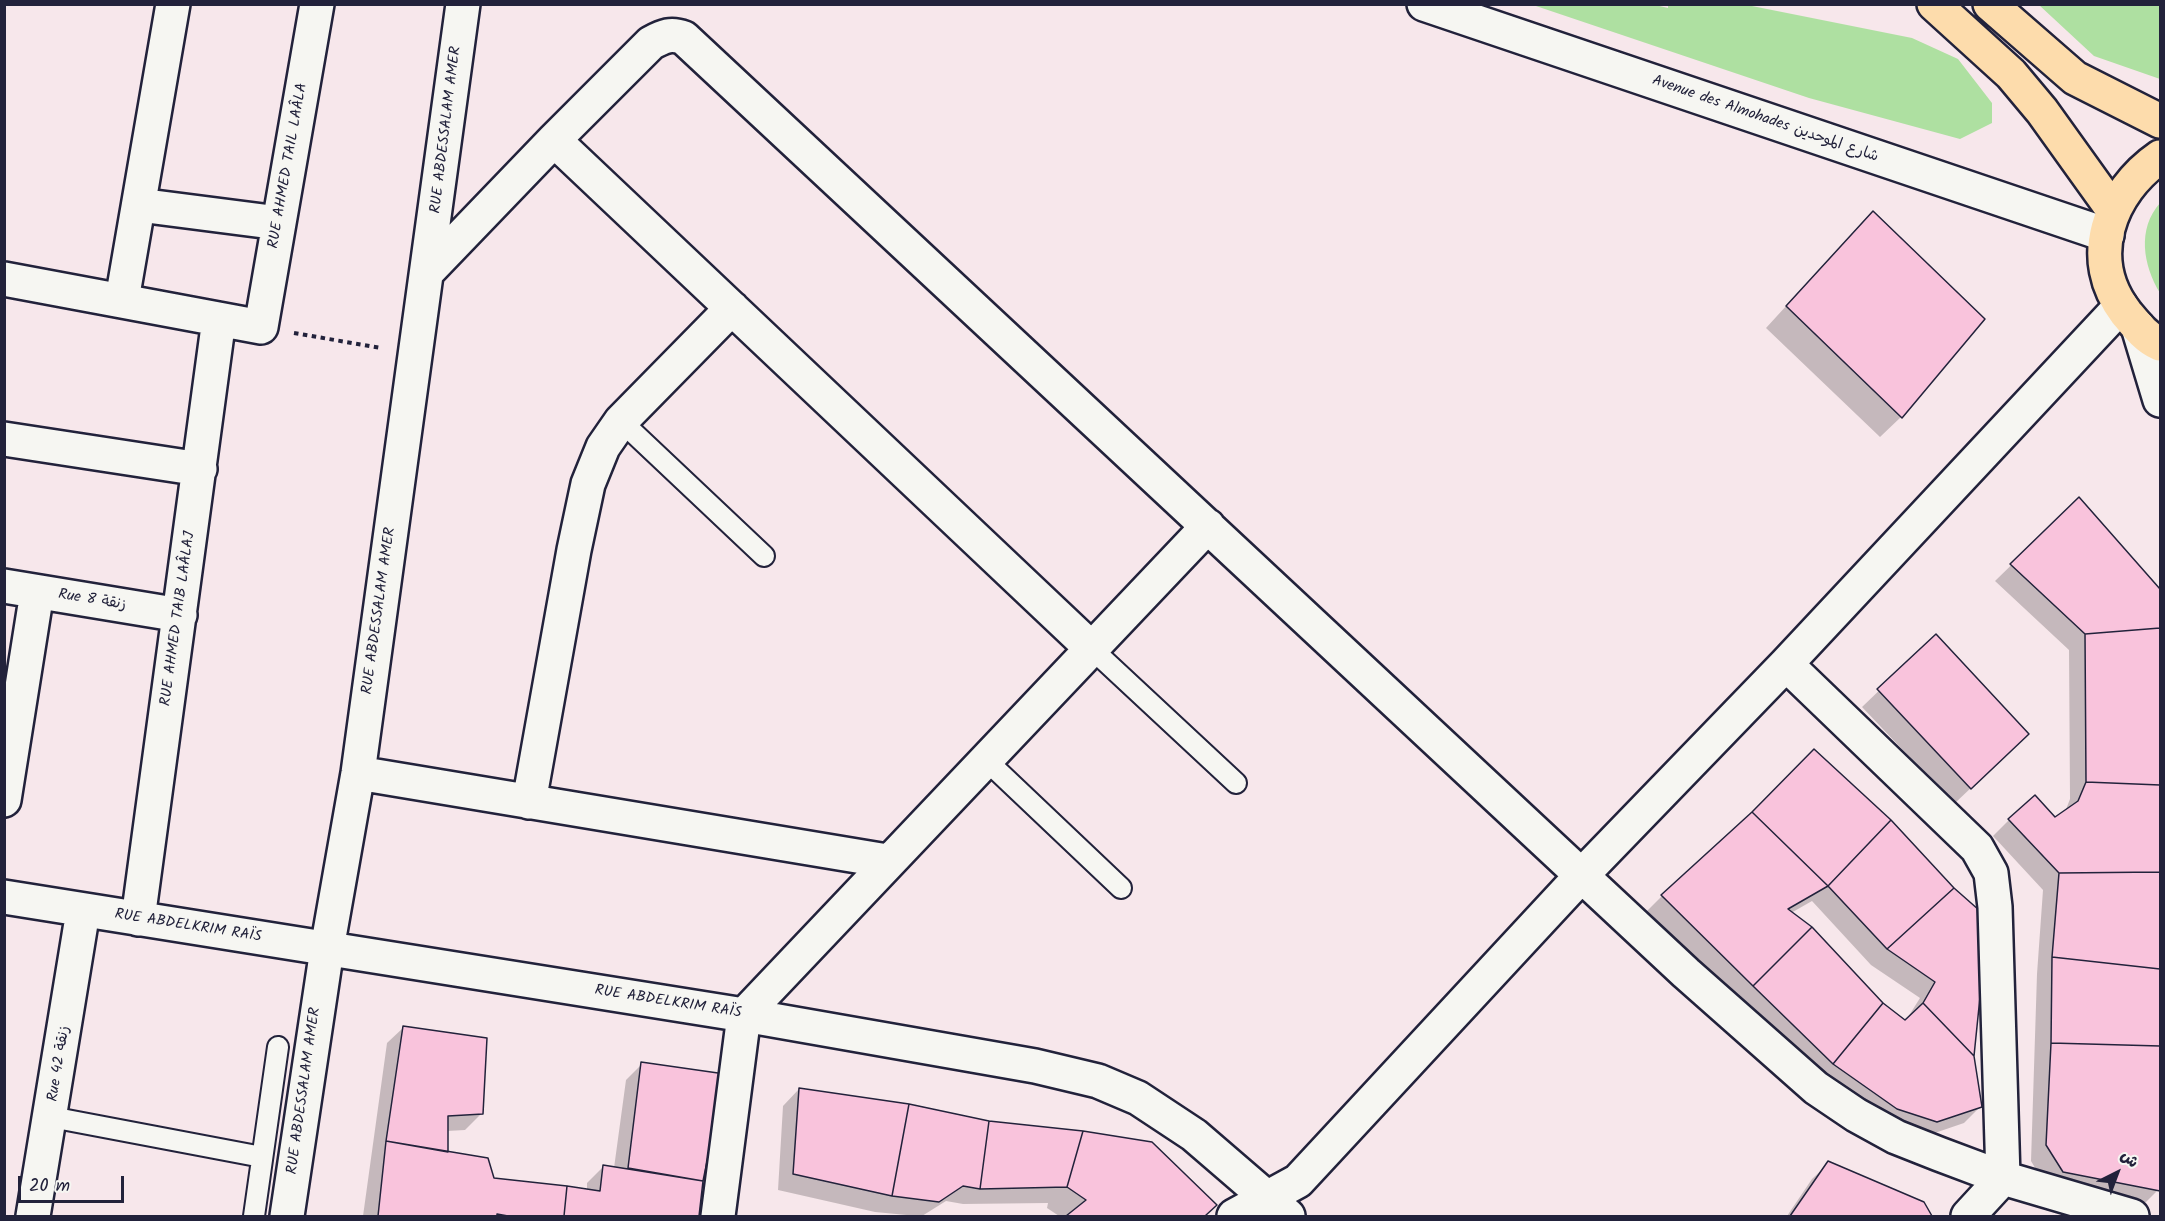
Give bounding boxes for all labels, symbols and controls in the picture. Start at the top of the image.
street label: RUE ABDESSALAM AMER [428,45,466,215]
street label: Avenue des Almohades شارع الموحدين [1649,73,1881,167]
street label: RUE AHMED TAIL LAÂLA [266,82,312,250]
street label: RUE ABDESSALAM AMER [359,526,401,696]
street label: RUE AHMED TAIB LAÂLAJ [158,531,200,707]
street label: Rue 8 زنقة [57,587,127,615]
street label: RUE ABDELKRIM RAÏS [113,906,263,948]
street label: RUE ABDELKRIM RAÏS [593,982,743,1024]
street label: RUE ABDESSALAM AMER [284,1006,326,1176]
street label: Rue 42 زنقة [45,1025,75,1103]
north arrow [2087,1143,2147,1203]
text: ش [2114,1144,2144,1174]
scale bar [21,1164,128,1202]
text: 20 m [29,1172,70,1201]

